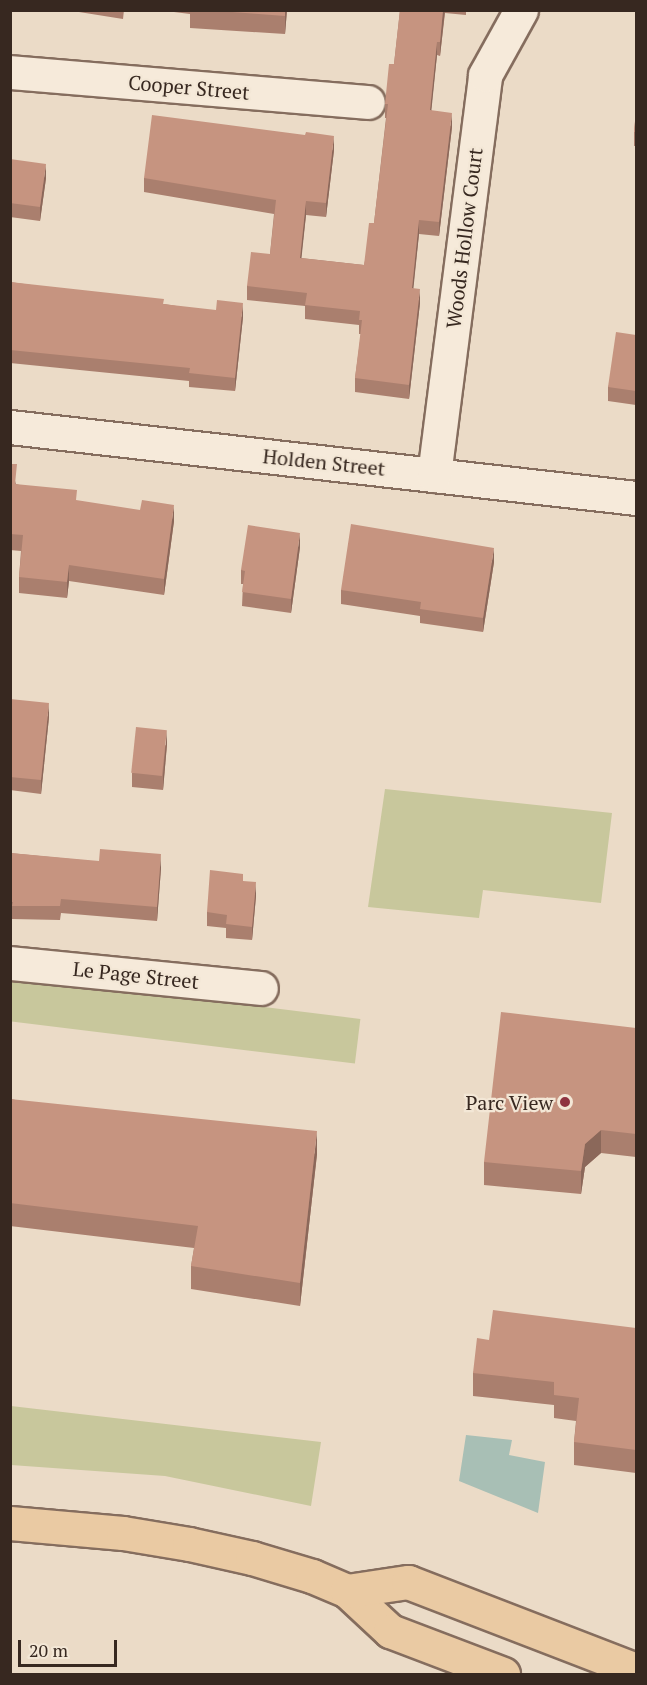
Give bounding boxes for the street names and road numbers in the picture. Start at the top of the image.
street label: Cooper Street [127,70,251,104]
street label: Woods Hollow Court [441,146,487,330]
street label: Holden Street [262,444,386,480]
street label: Le Page Street [72,956,200,994]

